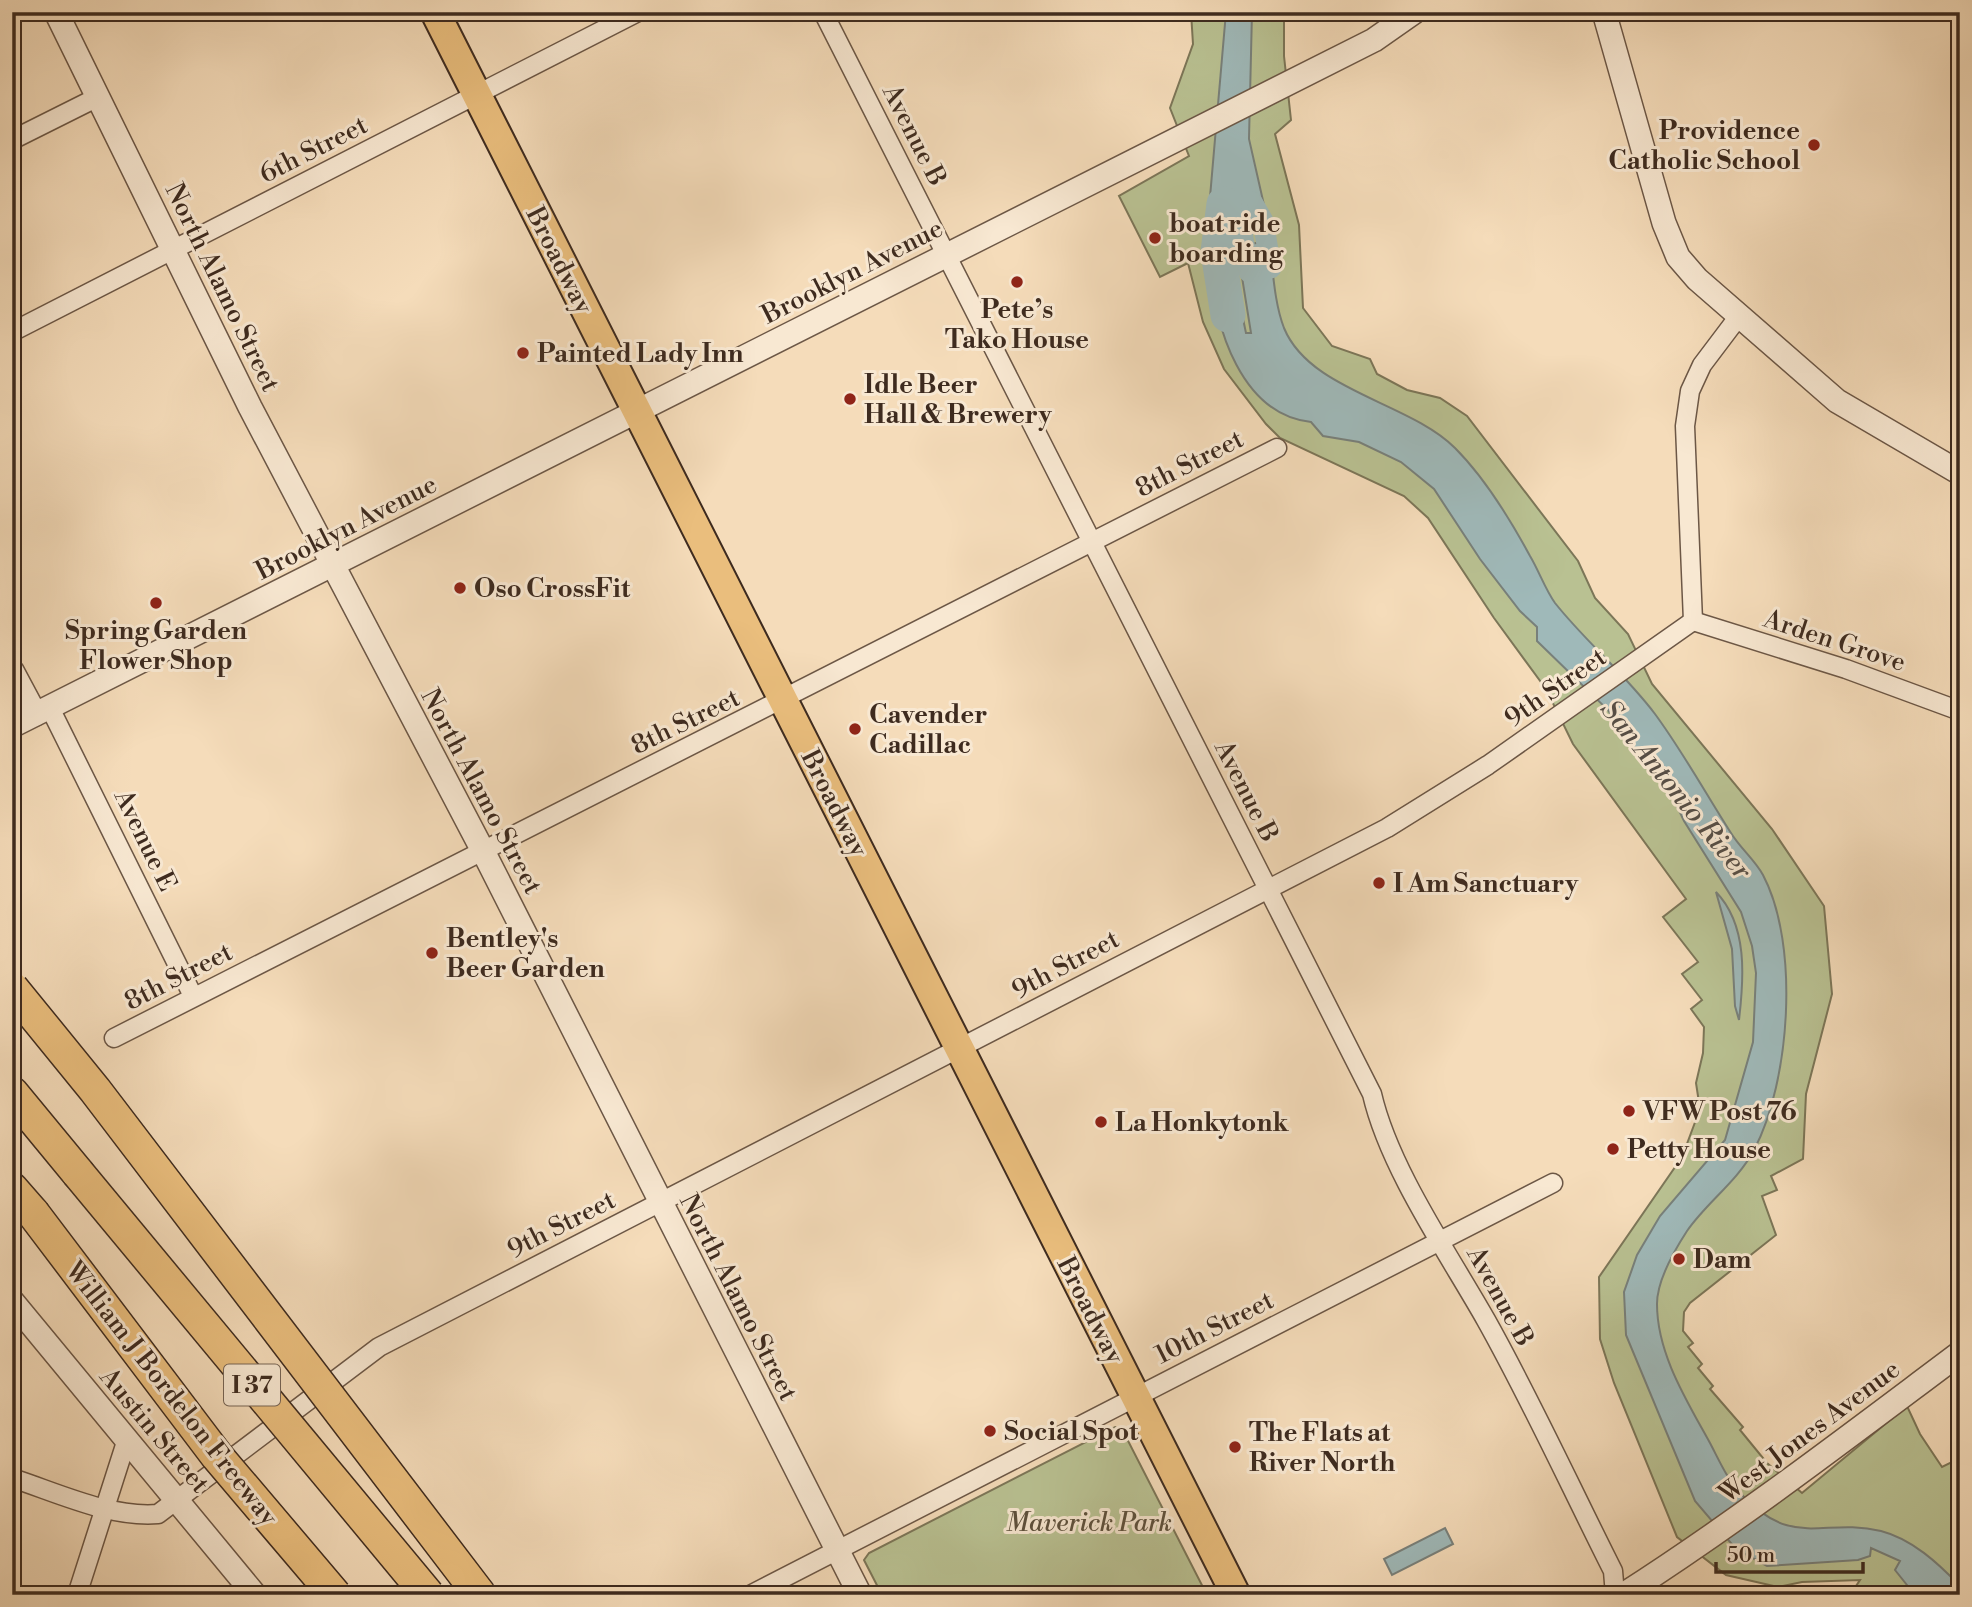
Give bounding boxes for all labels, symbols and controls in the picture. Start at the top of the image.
street label: Avenue B [875,79,953,191]
street label: 6th Street [254,109,373,191]
place label: Providence Catholic School [1608,115,1800,177]
marker: Providence Catholic School [1806,137,1822,153]
street label: North Alamo Street [158,178,286,397]
street label: Broadway [518,201,600,320]
place label: boat ride boarding [1169,208,1284,270]
street label: Brooklyn Avenue [756,212,948,332]
marker: boat ride boarding [1147,230,1163,246]
marker: Pete’s Tako House [1009,274,1025,290]
place label: Pete’s Tako House [945,294,1089,356]
place label: Painted Lady Inn [537,338,743,370]
marker: Painted Lady Inn [515,345,531,361]
place label: Idle Beer Hall & Brewery [864,369,1053,431]
marker: Idle Beer Hall & Brewery [842,391,858,407]
street label: 8th Street [1130,423,1249,505]
street label: Brooklyn Avenue [250,468,442,588]
place label: Oso CrossFit [474,573,631,605]
marker: Oso CrossFit [452,580,468,596]
marker: Spring Garden Flower Shop [148,595,164,611]
street label: Arden Grove [1759,603,1910,679]
place label: Spring Garden Flower Shop [65,615,247,677]
street label: 9th Street [1499,641,1613,734]
street label: 8th Street [626,682,745,762]
street label: North Alamo Street [413,683,549,900]
water label: San Antonio River [1593,693,1760,888]
place label: Cavender Cadillac [869,699,987,761]
marker: Cavender Cadillac [847,721,863,737]
street label: Avenue B [1207,735,1285,847]
street label: Broadway [793,744,875,863]
street label: Avenue E [106,784,183,896]
place label: I Am Sanctuary [1393,868,1579,900]
marker: I Am Sanctuary [1371,875,1387,891]
place label: Bentley's Beer Garden [446,923,605,985]
street label: 9th Street [1006,923,1125,1006]
street label: 8th Street [119,936,238,1018]
marker: Bentley's Beer Garden [424,945,440,961]
place label: VFW Post 76 [1642,1096,1797,1128]
marker: VFW Post 76 [1621,1103,1637,1119]
place label: La Honkytonk [1115,1107,1289,1139]
marker: La Honkytonk [1093,1114,1109,1130]
place label: Petty House [1627,1134,1771,1166]
marker: Petty House [1605,1141,1621,1157]
street label: 9th Street [502,1184,621,1266]
street label: North Alamo Street [672,1189,804,1406]
street label: Avenue B [1459,1240,1541,1352]
place label: Dam [1693,1244,1752,1276]
street label: Broadway [1049,1251,1131,1370]
marker: Dam [1671,1251,1687,1267]
street label: William J Bordelon Freeway [57,1254,285,1532]
street label: 10th Street [1150,1284,1279,1371]
street label: West Jones Avenue [1712,1353,1906,1511]
street label: Austin Street [92,1361,216,1500]
road number: I 37 [224,1364,280,1406]
place label: Social Spot [1004,1416,1139,1448]
place label: The Flats at River North [1249,1417,1395,1479]
marker: Social Spot [982,1423,998,1439]
marker: The Flats at River North [1227,1439,1243,1455]
park label: Maverick Park [1006,1507,1172,1539]
scale bar [1716,1530,1864,1574]
text: 50 m [1727,1543,1775,1569]

